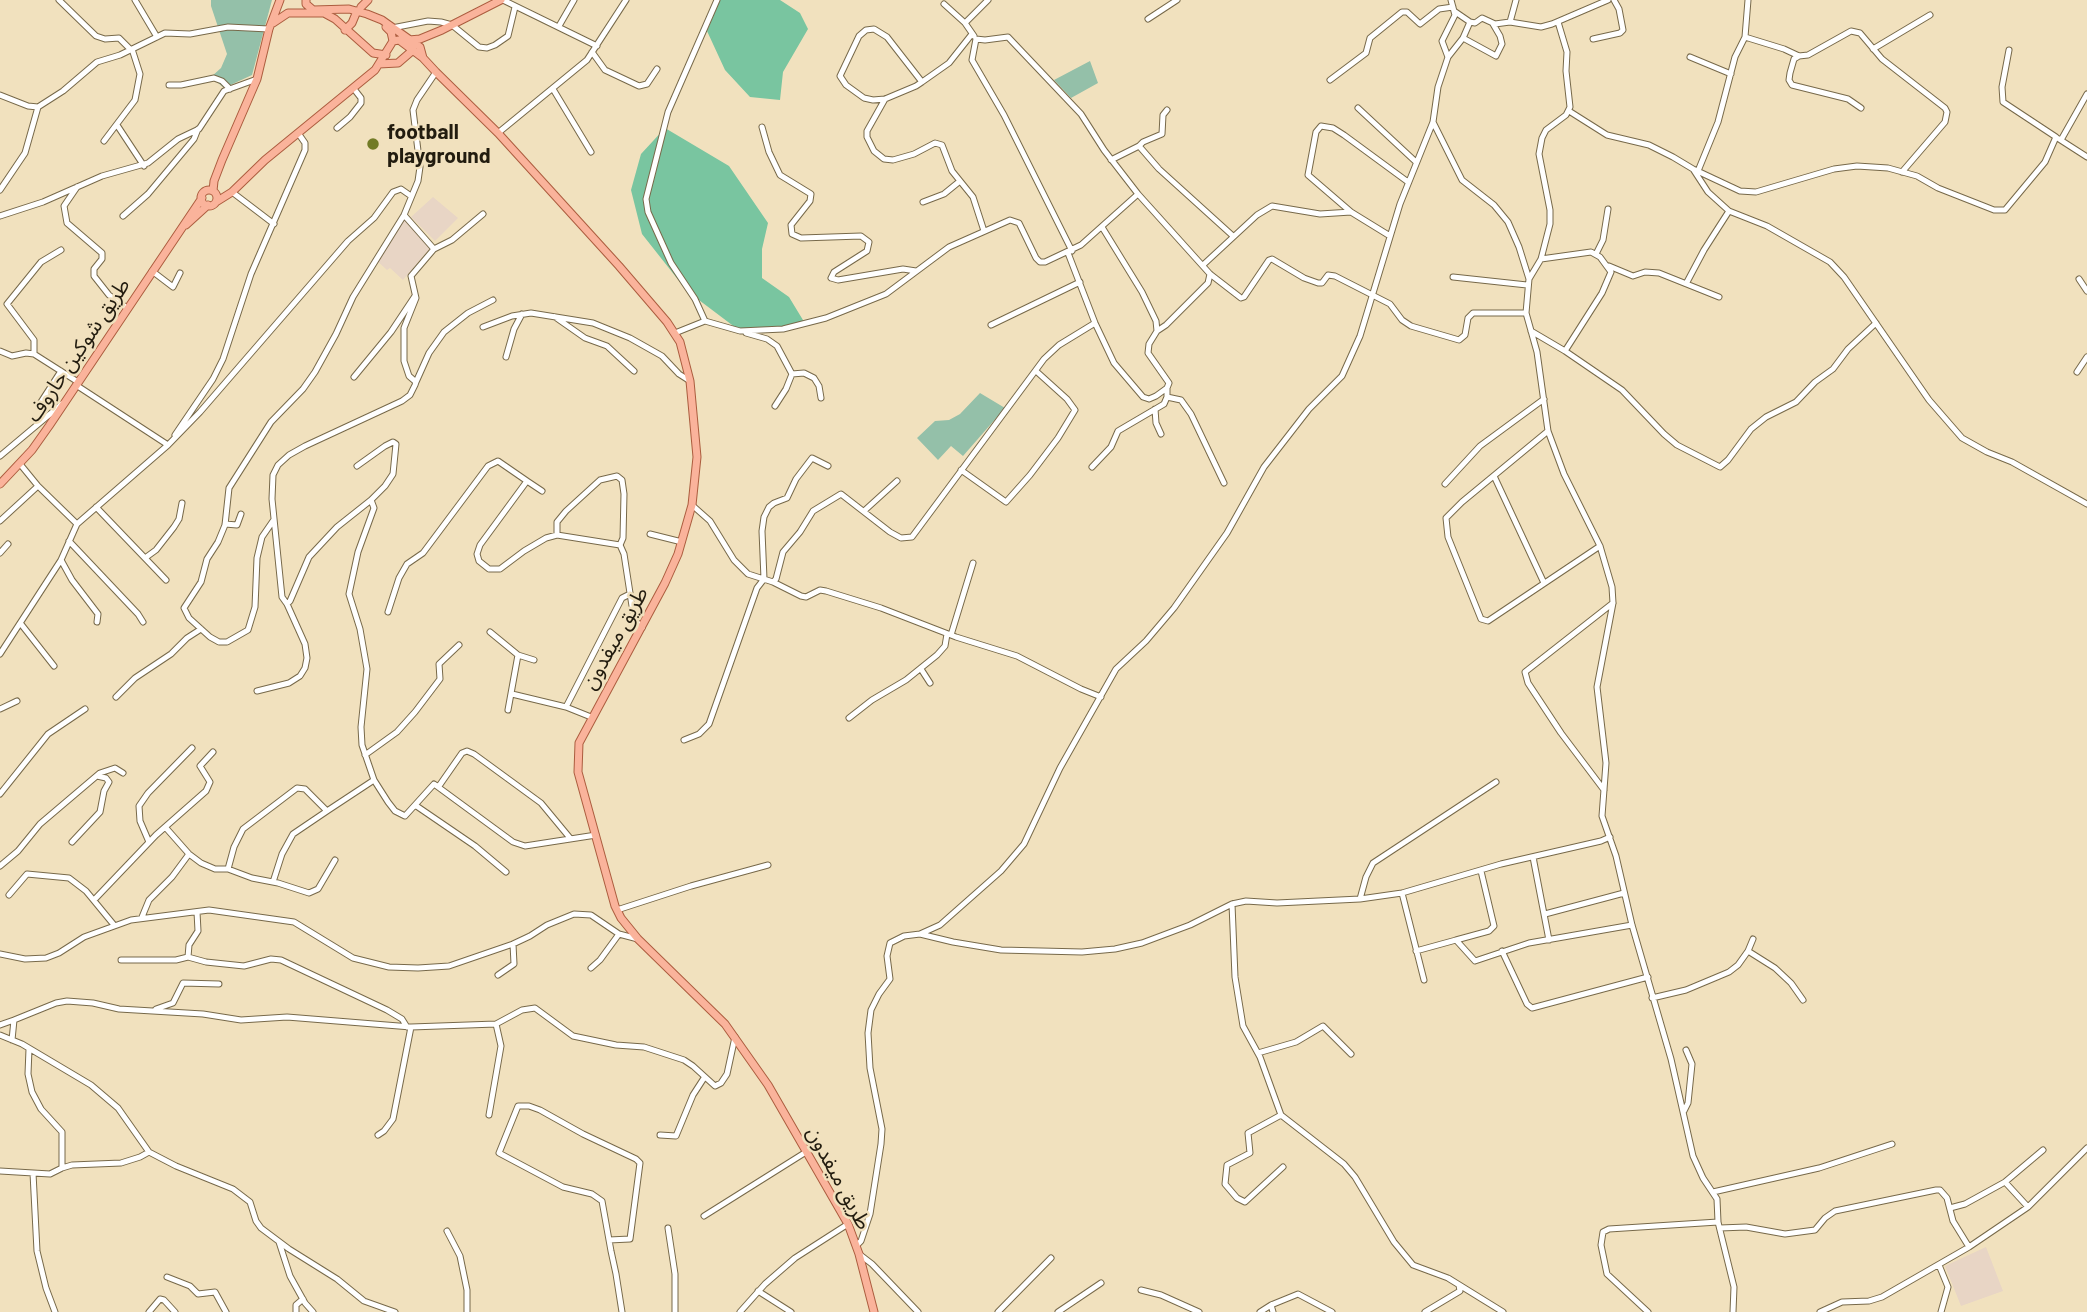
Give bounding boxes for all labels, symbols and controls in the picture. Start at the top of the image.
place label: football playground [387,119,491,169]
marker: football playground [365,136,381,152]
street label: طريق شوكين حاروف [21,273,135,427]
street label: طريق ميفدون [576,582,654,694]
street label: طريق ميفدون [801,1122,877,1234]

